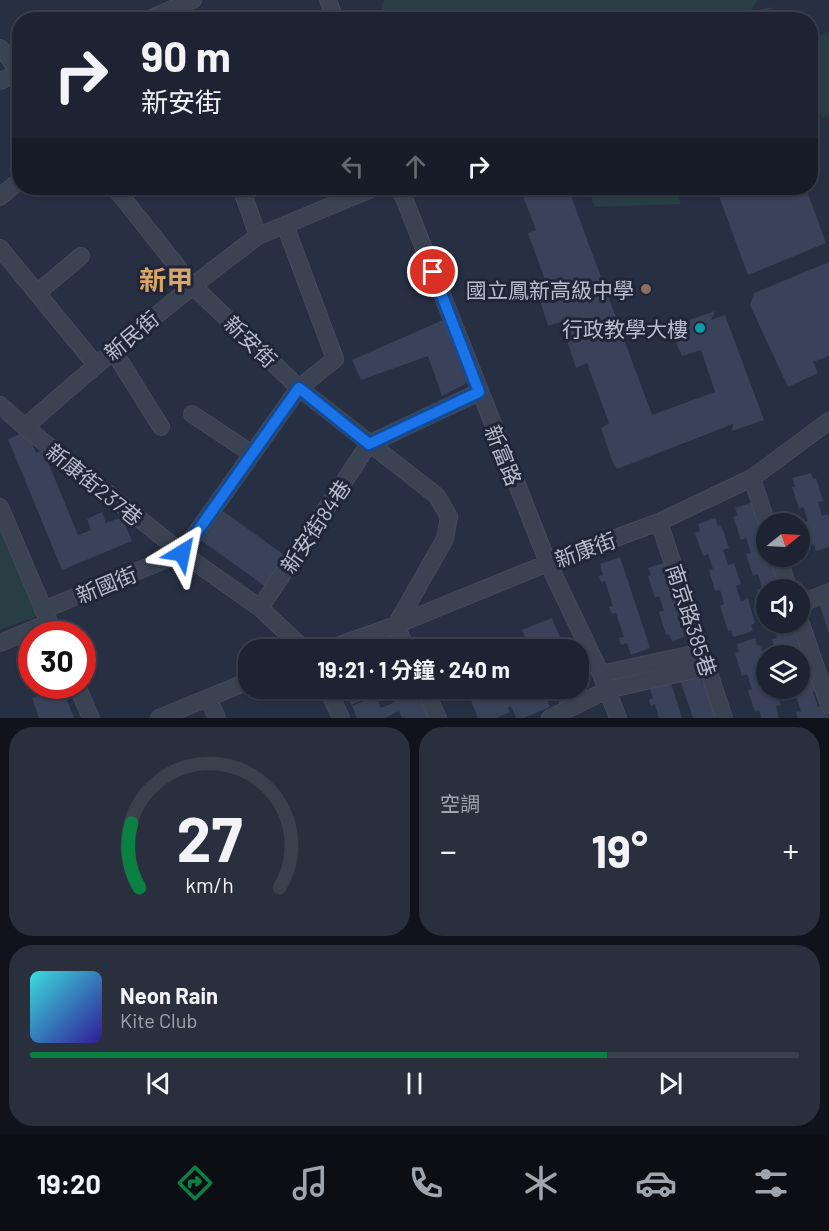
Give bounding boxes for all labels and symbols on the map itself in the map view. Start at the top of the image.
pin [407,246,458,297]
district label: 新甲 [139,263,193,295]
place label: 國立鳳新高級中學 [466,277,634,302]
marker: 國立鳳新高級中學 [639,282,653,296]
street label: 新民街 [99,305,163,365]
street label: 新安街 [220,310,282,372]
place label: 行政教學大樓 [562,316,688,341]
marker: 行政教學大樓 [693,321,707,335]
street label: 新富路 [481,421,527,489]
street label: 新康街237巷 [42,438,148,530]
street label: 新安街84巷 [275,475,355,577]
north arrow [756,513,810,567]
position arrow [150,521,214,585]
street label: 新康街 [551,526,619,572]
street label: 新國街 [72,561,140,607]
street label: 南京路385巷 [662,561,722,679]
speed limit sign: 30 [18,621,96,699]

